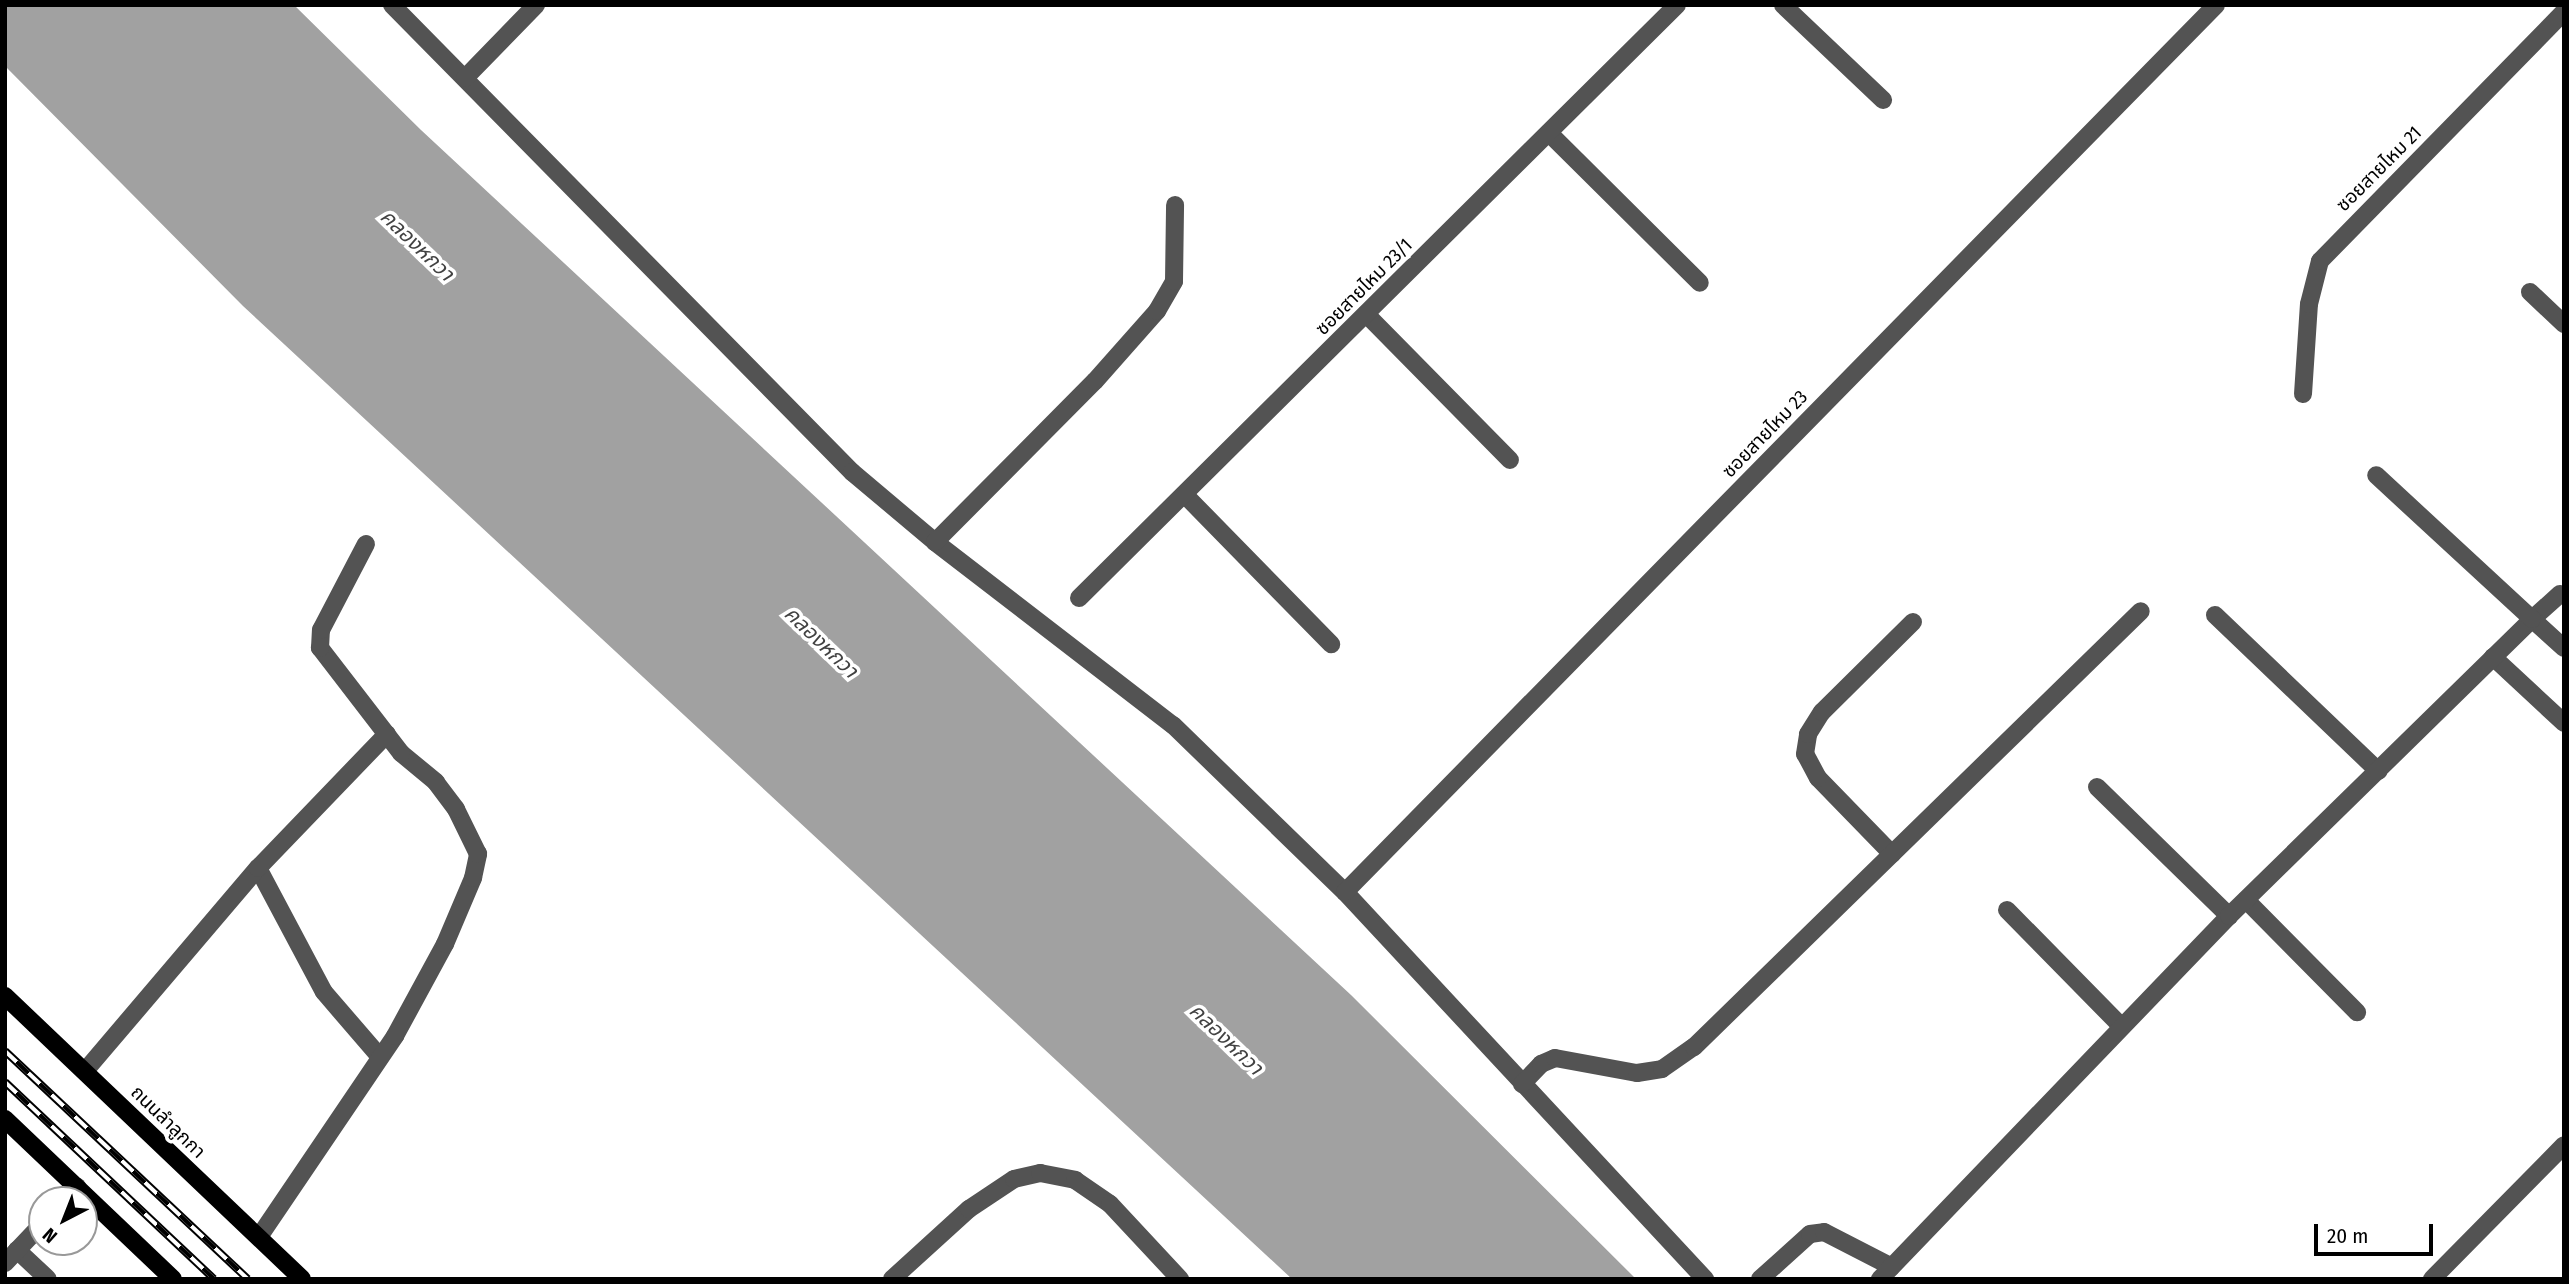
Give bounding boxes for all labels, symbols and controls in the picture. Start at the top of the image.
street label: ซอยสายไหม 21 [2332,122,2426,216]
water label: คลองหกวา [375,204,459,286]
street label: ซอยสายไหม 23/1 [1311,234,1417,340]
street label: ซอยสายไหม 23 [1718,386,1812,482]
water label: คลองหกวา [779,601,863,683]
water label: คลองหกวา [1184,998,1268,1080]
street label: ถนนลำลูกกา [126,1081,210,1163]
north arrow [28,1186,98,1256]
scale bar [2317,1210,2436,1254]
text: N [38,1223,62,1248]
text: 20 m [2327,1223,2368,1249]

